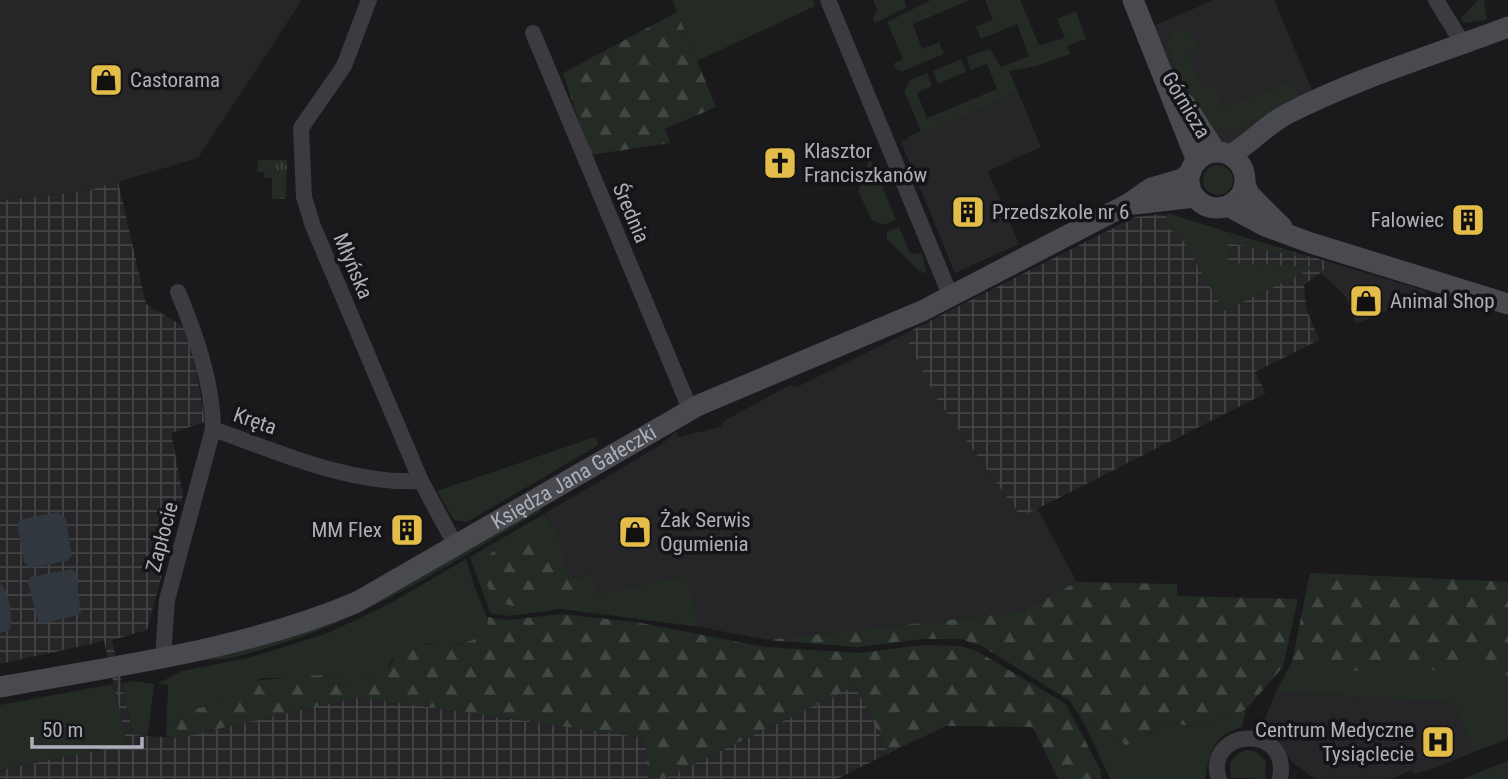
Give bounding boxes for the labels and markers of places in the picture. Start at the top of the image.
shop icon: Castorama [87,61,125,99]
place label: Castorama [130,68,220,92]
place label: Klasztor Franciszkanów [804,139,928,187]
church icon: Klasztor Franciszkanów [761,144,799,182]
building icon: Przedszkole nr 6 [949,193,987,231]
place label: Przedszkole nr 6 [992,200,1129,224]
building icon: Falowiec [1449,201,1487,239]
place label: Falowiec [1371,208,1444,232]
shop icon: Animal Shop [1347,282,1385,320]
place label: Animal Shop [1390,289,1495,313]
place label: Żak Serwis Ogumienia [660,508,751,556]
building icon: MM Flex [388,511,426,549]
shop icon: Żak Serwis Ogumienia [616,513,654,551]
place label: MM Flex [311,518,382,542]
place label: Centrum Medyczne Tysiąclecie [1255,718,1414,766]
hospital icon: Centrum Medyczne Tysiąclecie [1419,723,1457,761]

